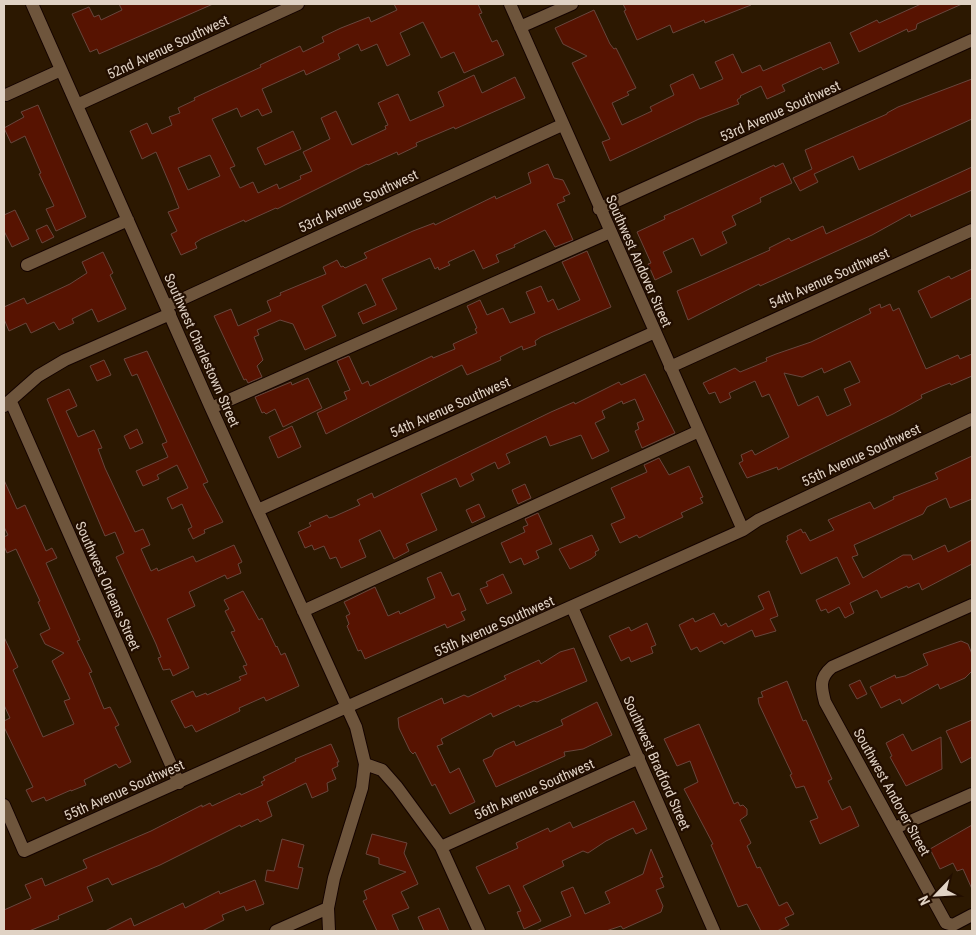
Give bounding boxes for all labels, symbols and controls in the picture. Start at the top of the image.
street label: 52nd Avenue Southwest [105,12,231,82]
street label: 53rd Avenue Southwest [717,77,843,145]
street label: 53rd Avenue Southwest [296,166,420,236]
street label: Southwest Andover Street [603,192,675,330]
street label: 54th Avenue Southwest [767,244,891,312]
street label: Southwest Charlestown Street [161,271,243,429]
street label: 54th Avenue Southwest [388,373,512,441]
street label: 55th Avenue Southwest [799,420,923,490]
street label: Southwest Orleans Street [72,519,144,653]
street label: 55th Avenue Southwest [432,592,556,660]
street label: Southwest Bradford Street [620,693,694,833]
street label: Southwest Andover Street [850,726,934,858]
street label: 56th Avenue Southwest [472,755,596,823]
street label: 55th Avenue Southwest [62,756,186,824]
north arrow [911,870,961,920]
text: N [915,893,933,908]

